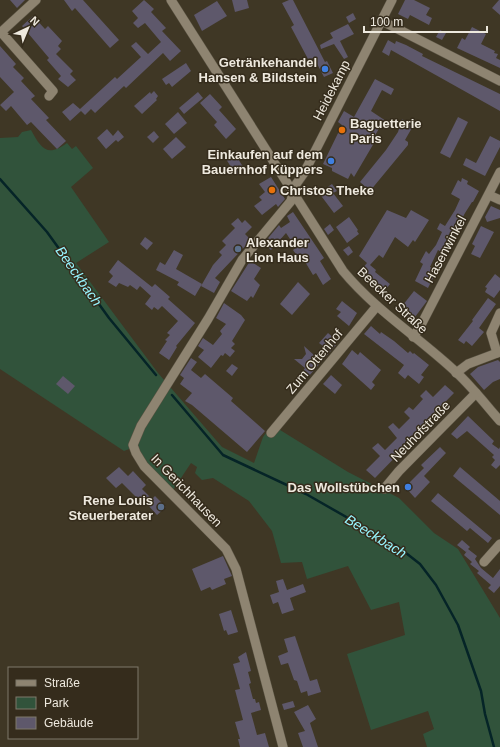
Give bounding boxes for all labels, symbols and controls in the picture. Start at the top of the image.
north arrow [8,8,48,48]
scale bar [364,8,487,34]
text: N [28,14,42,28]
text: 100 m [370,15,403,29]
place label: Getränkehandel Hansen & Bildstein [199,55,317,85]
street label: Heidekamp [310,58,353,123]
marker: Getränkehandel Hansen & Bildstein [320,64,330,74]
place label: Baguetterie Paris [350,116,422,146]
marker: Baguetterie Paris [337,125,347,135]
place label: Einkaufen auf dem Bauernhof Küppers [202,147,323,177]
marker: Einkaufen auf dem Bauernhof Küppers [326,156,336,166]
place label: Christos Theke [280,183,374,198]
marker: Christos Theke [267,185,277,195]
street label: Hasenwinkel [422,213,469,285]
place label: Alexander Lion Haus [246,235,309,265]
water label: Beeckbach [53,243,106,309]
marker: Alexander Lion Haus [233,244,243,254]
street label: Beecker Straße [355,264,431,337]
street label: Zum Ottenhof [283,326,346,397]
street label: Neuhofstraße [388,398,453,465]
street label: In Gerichhausen [148,451,225,530]
place label: Das Wollstübchen [288,480,400,495]
marker: Das Wollstübchen [403,482,413,492]
place label: Rene Louis Steuerberater [68,493,153,523]
marker: Rene Louis Steuerberater [156,502,166,512]
water label: Beeckbach [342,511,410,561]
legend [8,667,138,739]
text: Straße [44,676,80,690]
text: Park [44,696,70,710]
text: Gebäude [44,716,94,730]

